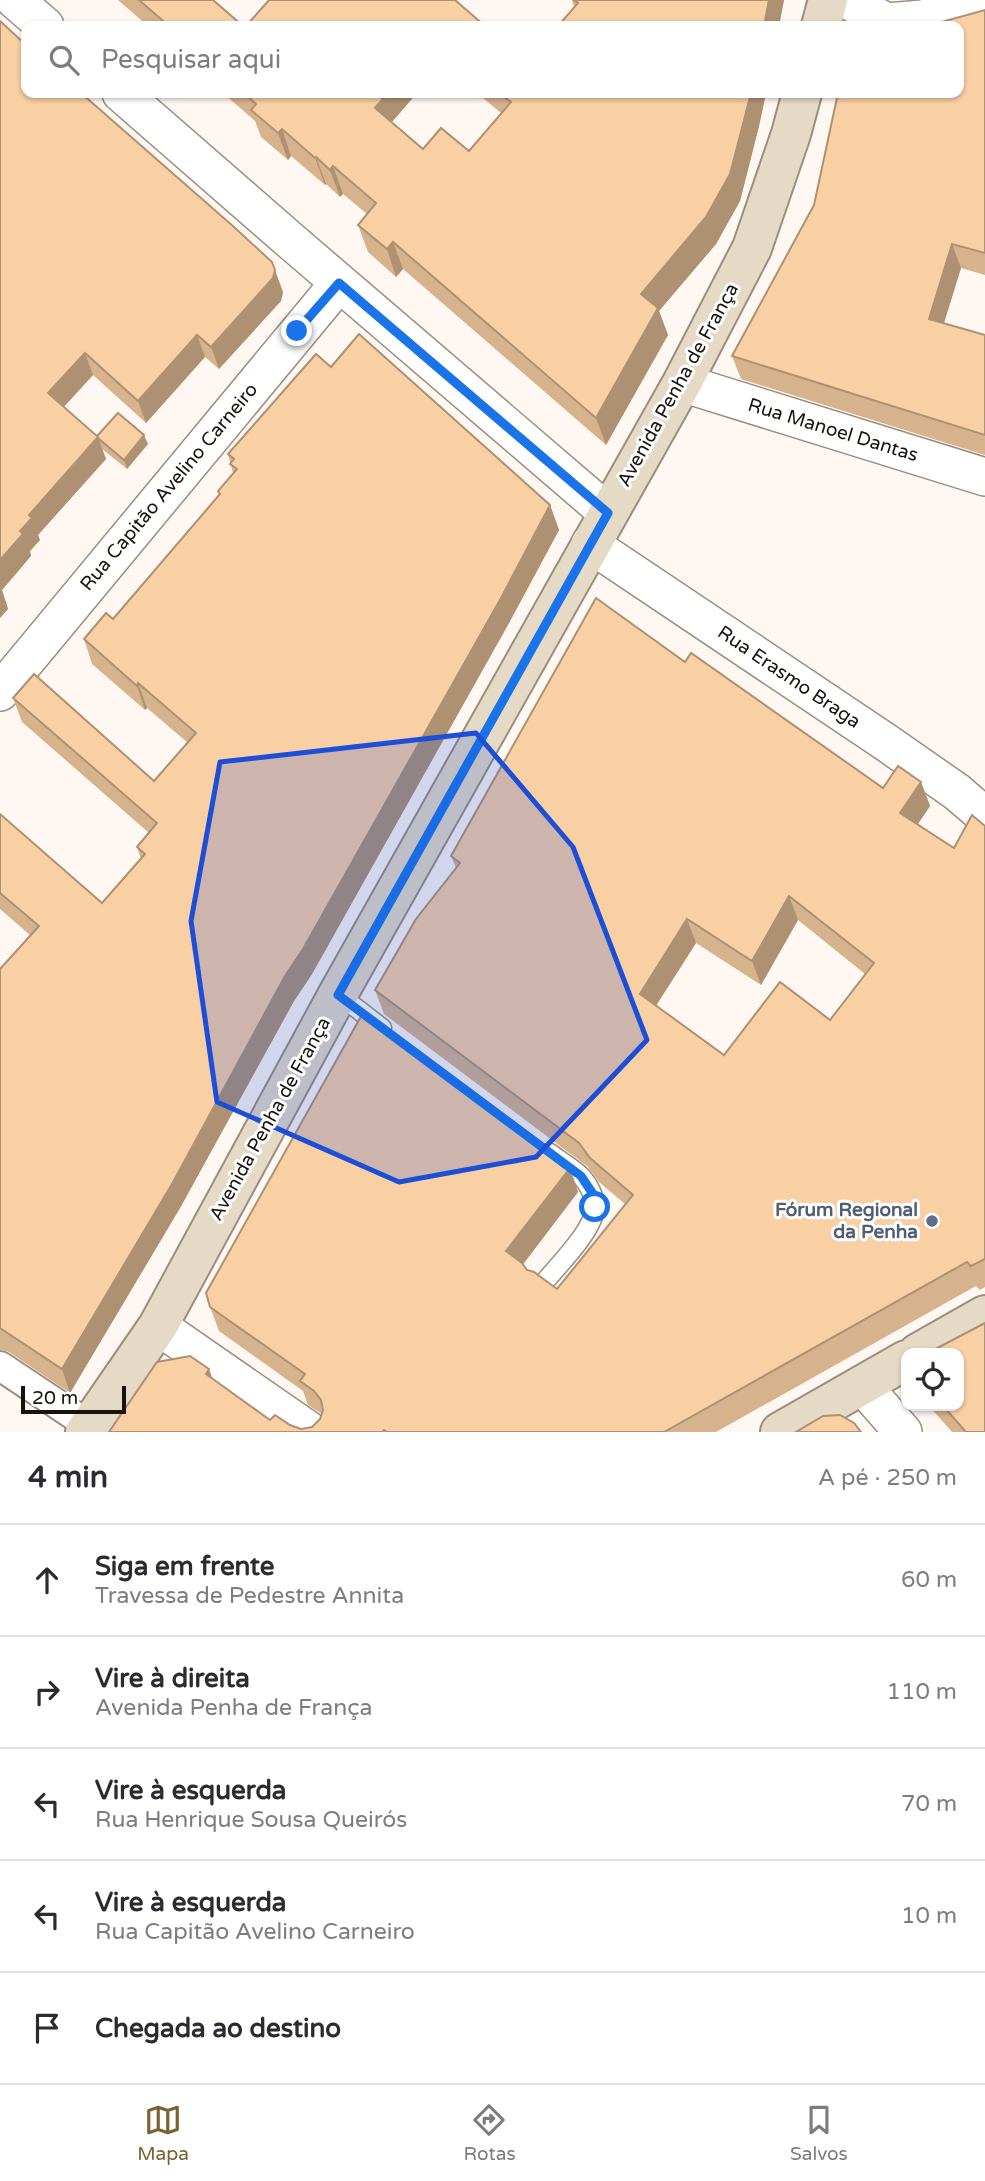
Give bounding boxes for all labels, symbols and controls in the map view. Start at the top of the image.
search box [21,21,964,98]
icon: search [45,41,83,79]
text: Pesquisar aqui [101,44,281,75]
street label: Avenida Penha de França [613,279,743,491]
route end [281,315,312,346]
street label: Rua Capitão Avelino Carneiro [76,379,262,595]
street label: Rua Manoel Dantas [745,394,921,466]
street label: Rua Erasmo Braga [713,621,865,733]
street label: Avenida Penha de França [205,1013,335,1225]
route start [579,1191,610,1222]
place label: Fórum Regional da Penha [775,1199,918,1243]
marker: Fórum Regional da Penha [924,1213,940,1229]
map controls [901,1348,964,1411]
button: locate [901,1348,964,1411]
scale bar [21,1383,126,1415]
text: 20 m [32,1387,78,1409]
text: 4 min [28,1459,108,1496]
text: A pé · 250 m [818,1464,957,1492]
text: Siga em frente [95,1551,275,1582]
icon: ahead [28,1561,66,1599]
text: 60 m [901,1566,957,1594]
text: Travessa de Pedestre Annita [95,1582,404,1610]
text: Vire à direita [95,1663,250,1694]
icon: right [28,1673,66,1711]
text: 110 m [887,1678,957,1706]
text: Avenida Penha de França [95,1694,372,1722]
text: Vire à esquerda [95,1775,286,1806]
icon: left [28,1785,66,1823]
text: 70 m [901,1790,957,1818]
text: Rua Henrique Sousa Queirós [95,1806,407,1834]
text: Vire à esquerda [95,1887,286,1918]
icon: left [28,1897,66,1935]
text: 10 m [901,1902,957,1930]
text: Rua Capitão Avelino Carneiro [95,1918,415,1946]
icon: arrive [28,2009,66,2047]
text: Chegada ao destino [95,2013,341,2044]
tab: Mapa [137,2101,189,2165]
tab: Rotas [463,2101,516,2165]
tab: Salvos [790,2101,848,2165]

